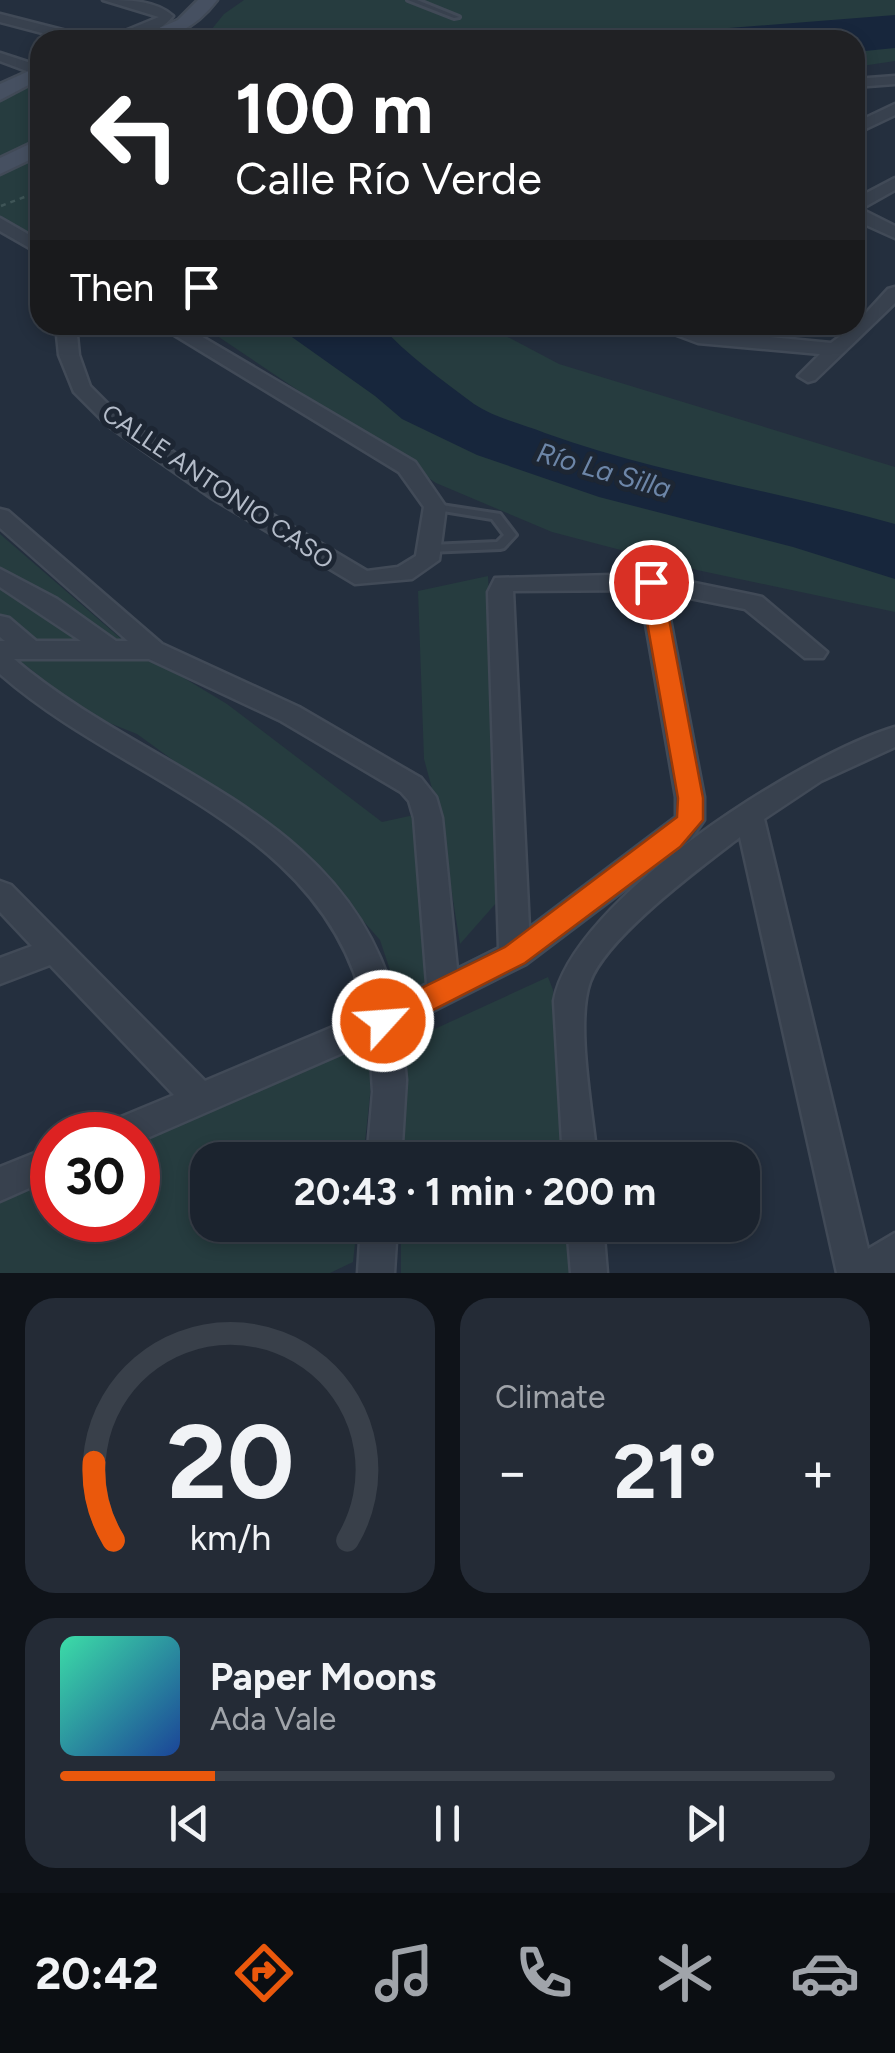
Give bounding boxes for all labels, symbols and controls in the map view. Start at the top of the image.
text: 100 m [235,66,433,151]
icon: left [70,70,200,200]
text: Calle Río Verde [235,151,542,205]
icon: arrive [174,260,229,315]
text: Then [70,265,154,311]
street label: CALLE ANTONIO CASO [97,397,339,575]
water label: Río La Silla [533,435,675,505]
pin [609,540,694,625]
icon: arrive [624,555,679,610]
position arrow [331,969,435,1073]
speed limit sign: 30 [30,1112,160,1242]
text: 20:43 · 1 min · 200 m [294,1169,656,1215]
text: Climate [495,1378,606,1416]
text: 20 [166,1399,294,1524]
text: 21° [613,1427,717,1517]
text: − [495,1439,529,1505]
text: + [801,1439,835,1505]
text: km/h [189,1516,271,1559]
text: Paper Moons [210,1654,436,1700]
text: Ada Vale [210,1700,336,1738]
icon: previous [162,1796,217,1851]
icon: pause [420,1796,475,1851]
icon: next [678,1796,733,1851]
icon: directions [229,1938,299,2008]
icon: music [369,1938,439,2008]
icon: phone [509,1938,579,2008]
icon: climate [650,1938,720,2008]
icon: car [790,1938,860,2008]
text: 20:42 [35,1946,158,2000]

